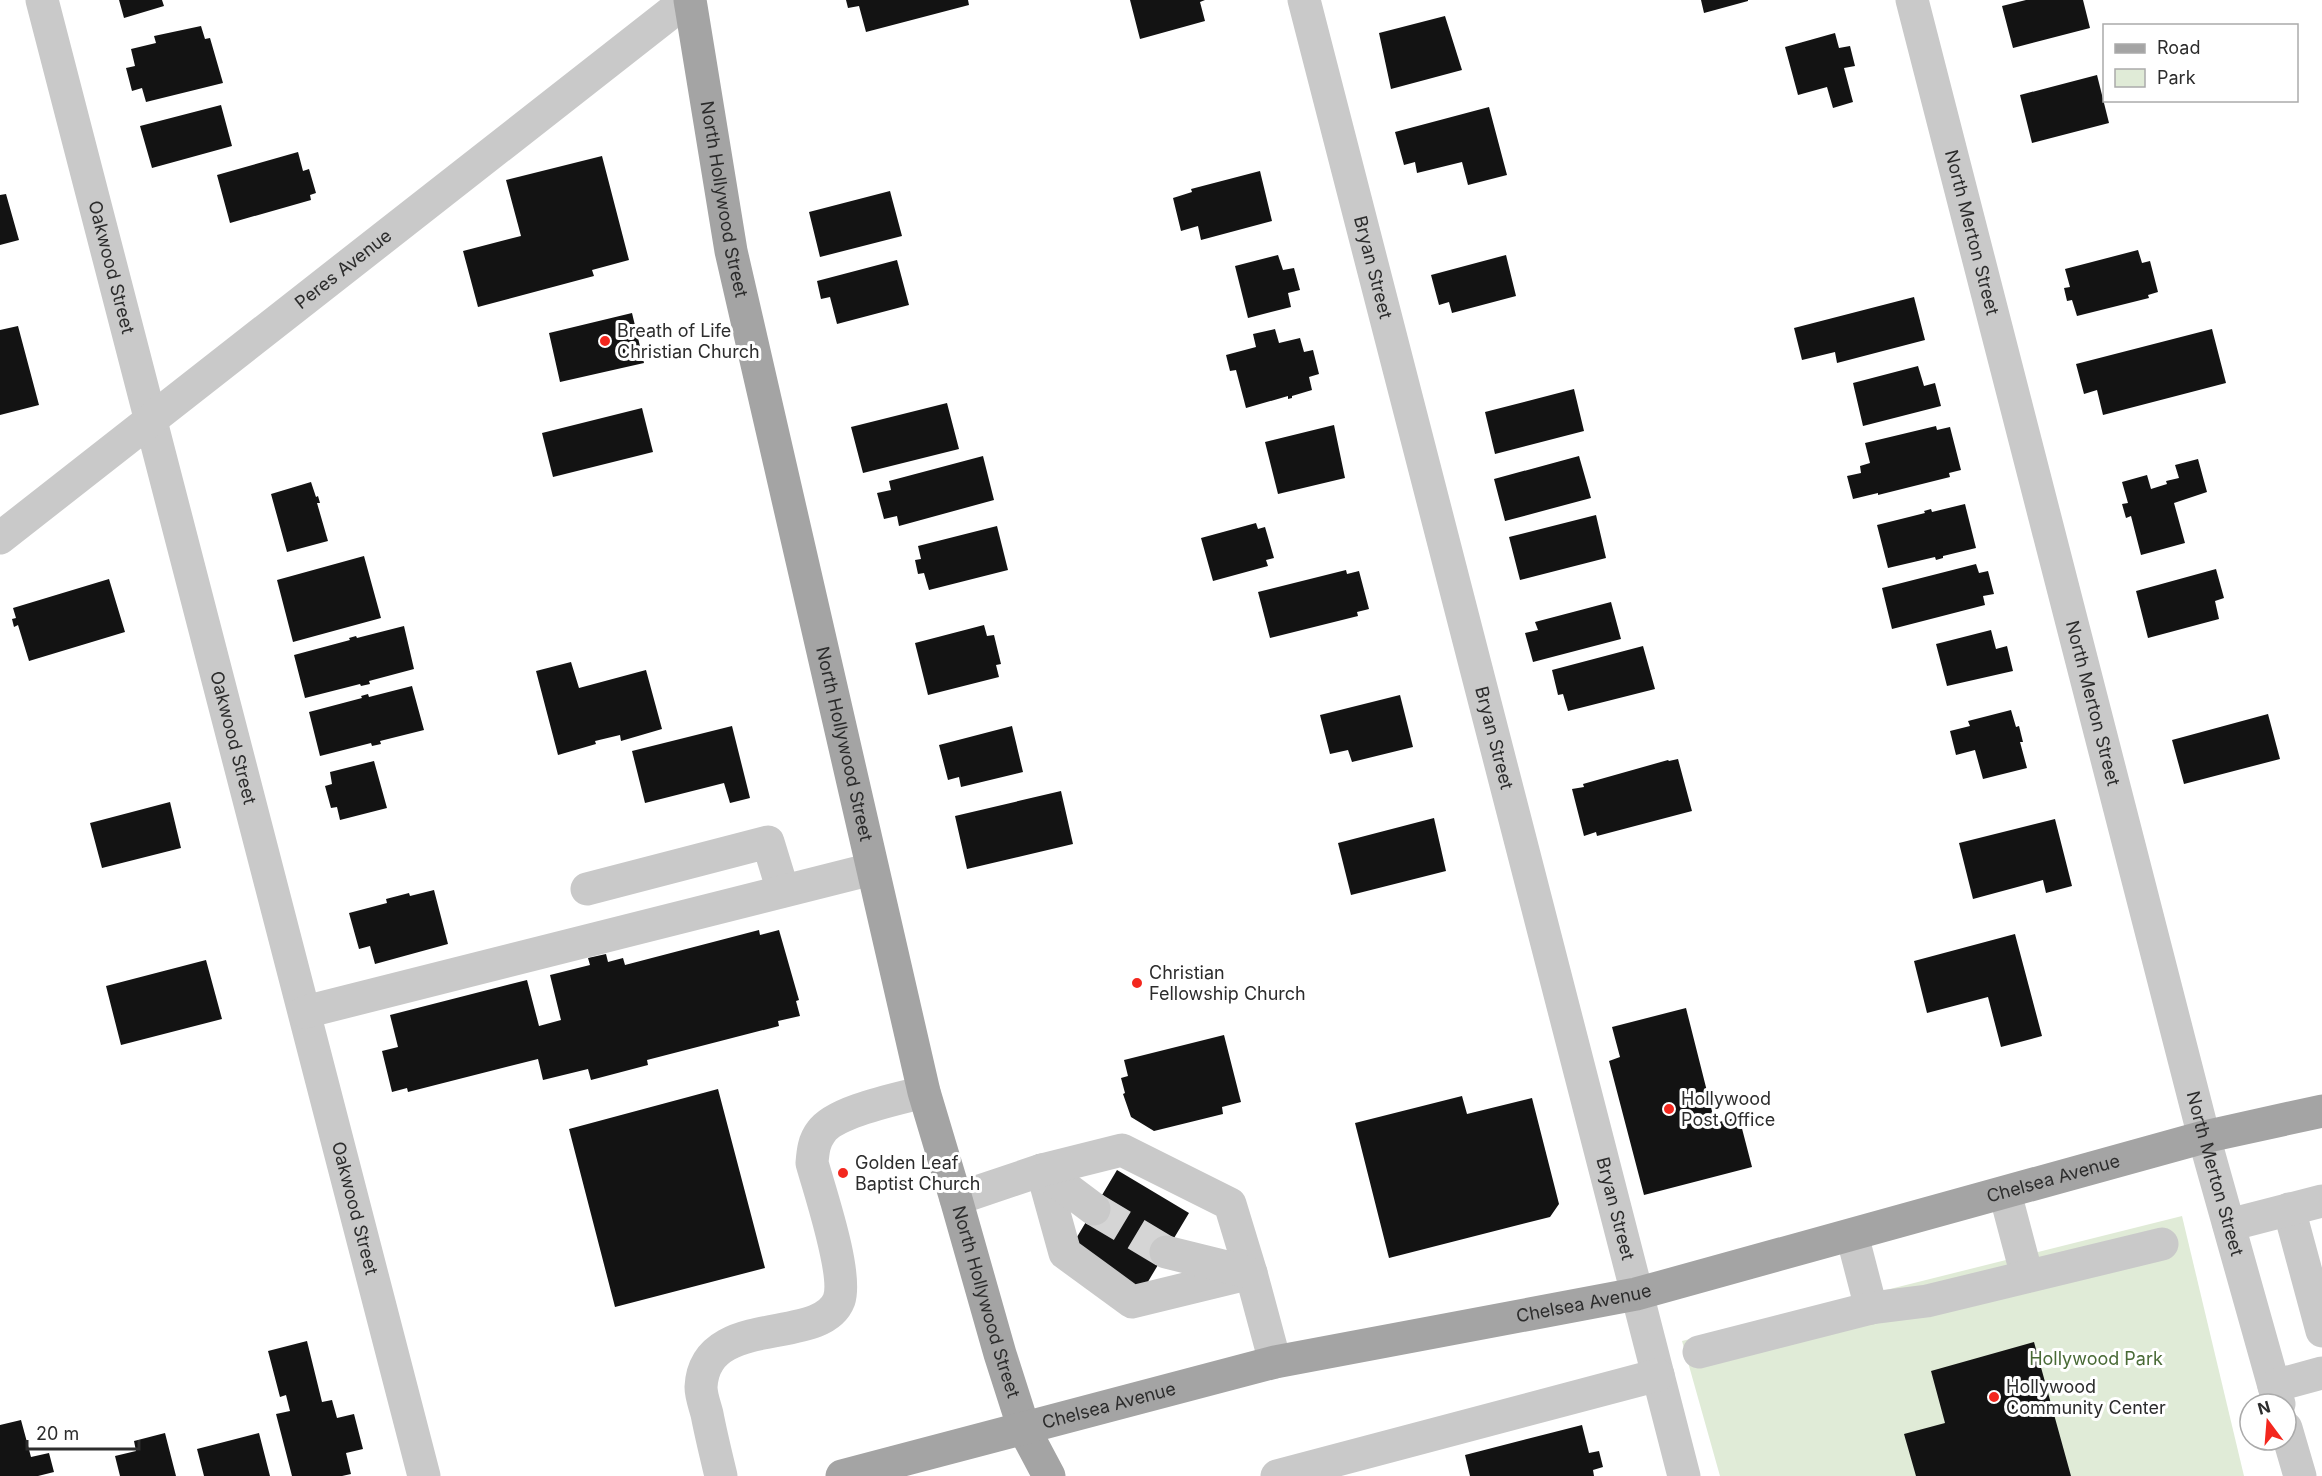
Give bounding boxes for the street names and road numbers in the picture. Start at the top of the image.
street label: North Hollywood Street [697,99,752,299]
street label: North Merton Street [1941,147,2004,317]
street label: Oakwood Street [84,198,139,336]
street label: Bryan Street [1350,213,1397,321]
street label: Peres Avenue [291,225,395,313]
street label: North Merton Street [2062,618,2124,788]
street label: North Hollywood Street [812,644,877,843]
street label: Oakwood Street [206,669,261,806]
street label: Bryan Street [1471,684,1518,792]
street label: North Merton Street [2183,1089,2248,1258]
street label: Oakwood Street [328,1139,382,1277]
street label: Chelsea Avenue [1984,1150,2122,1207]
street label: Bryan Street [1592,1155,1639,1262]
street label: North Hollywood Street [948,1203,1024,1401]
street label: Chelsea Avenue [1514,1279,1654,1326]
street label: Chelsea Avenue [1040,1378,1178,1433]

